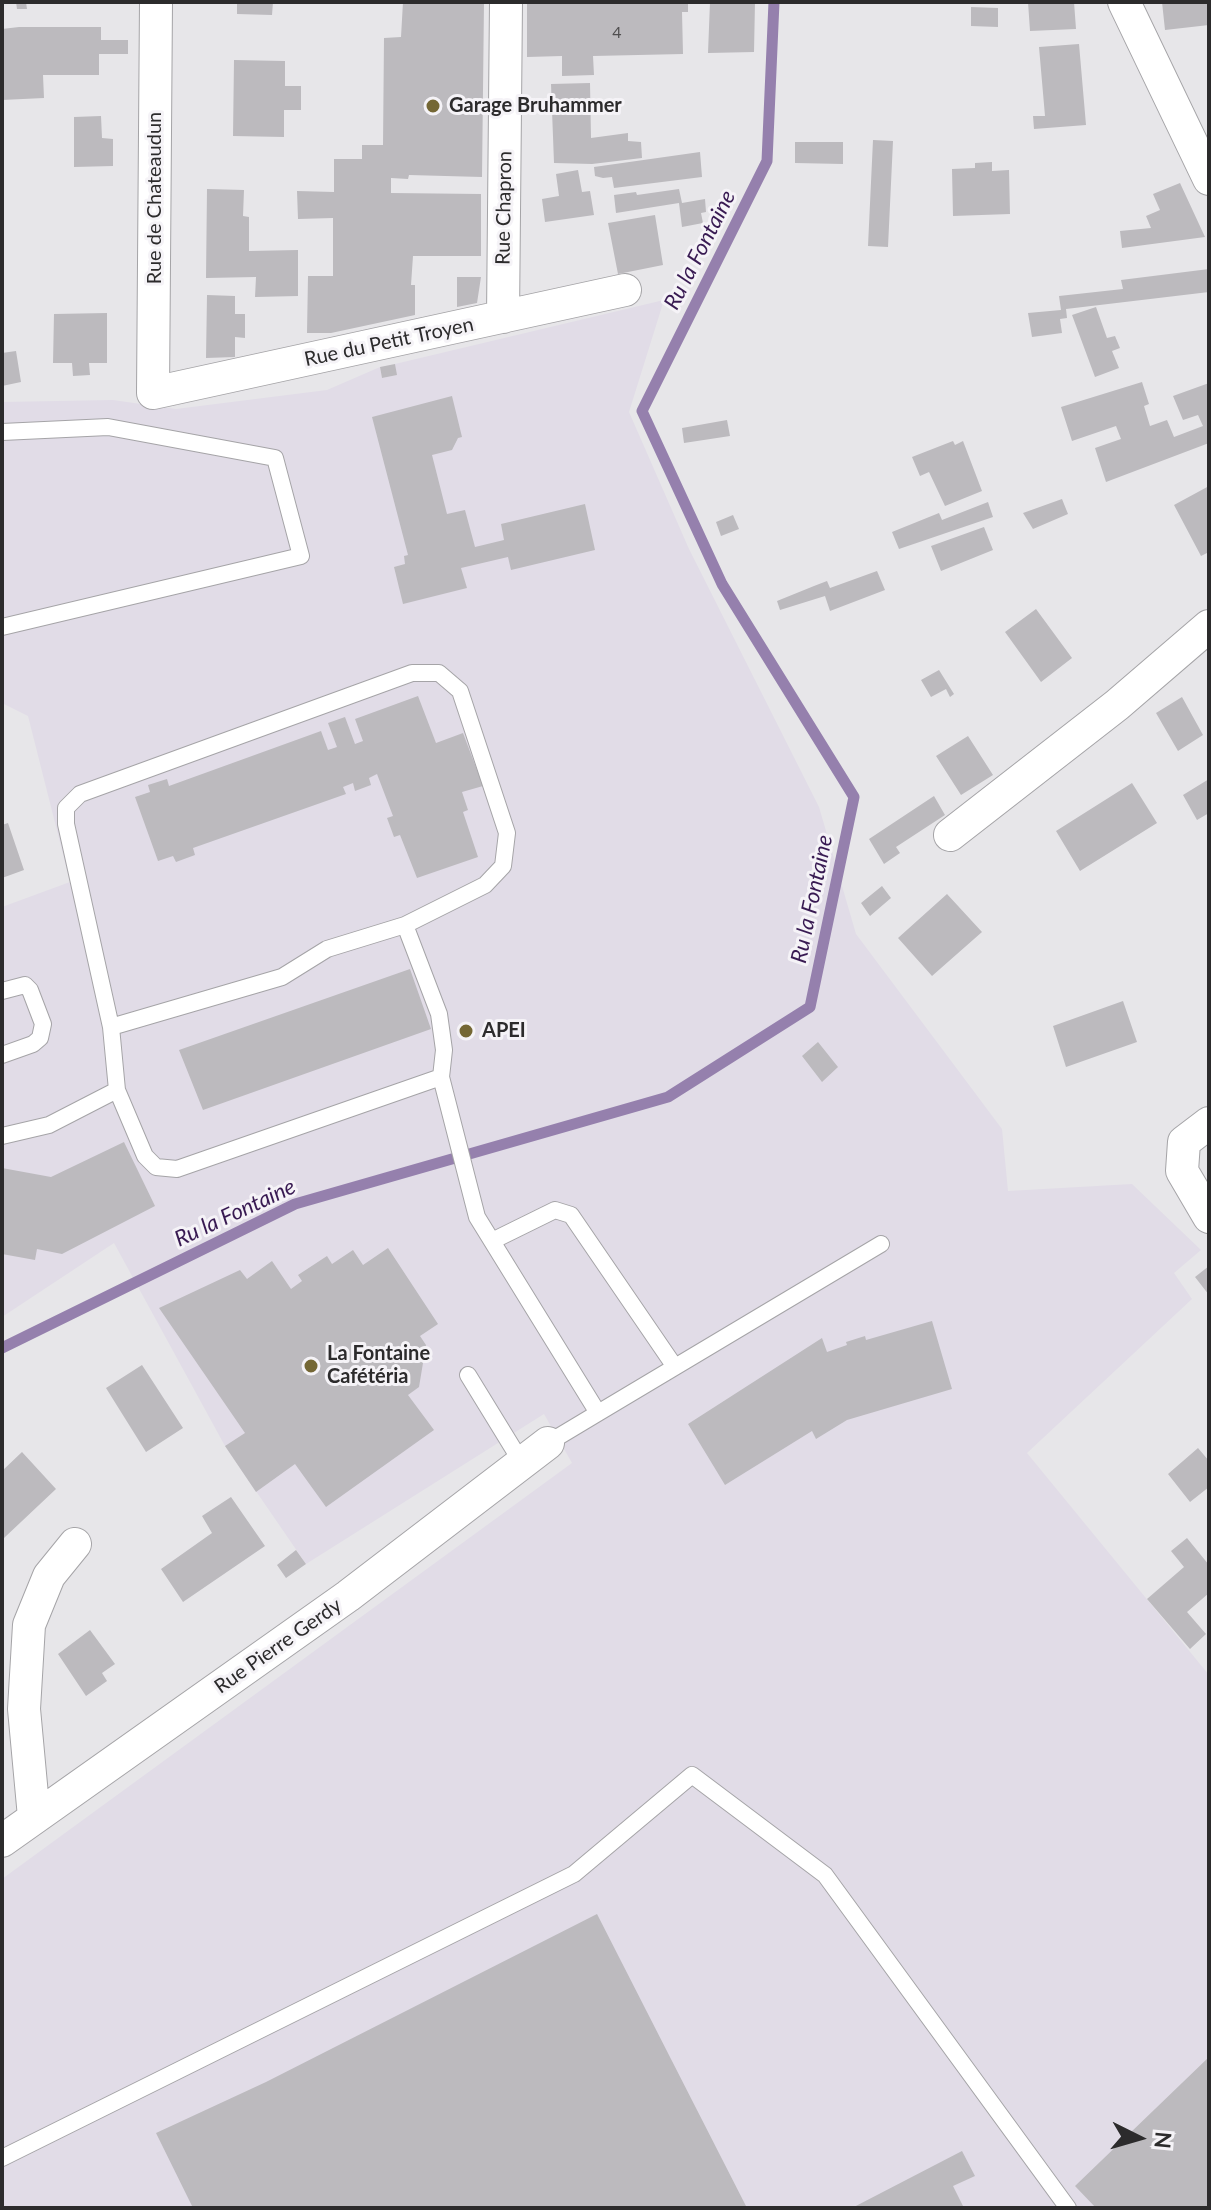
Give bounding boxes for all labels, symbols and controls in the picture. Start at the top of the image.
house number: 4 [612,23,622,43]
place label: Garage Bruhammer [449,94,622,118]
marker: Garage Bruhammer [424,97,442,115]
street label: Rue de Chateaudun [143,112,167,284]
street label: Rue Chapron [491,151,517,265]
water label: Ru la Fontaine [659,186,741,314]
street label: Rue du Petit Troyen [302,312,476,372]
water label: Ru la Fontaine [786,833,838,965]
place label: APEI [482,1019,526,1043]
marker: APEI [457,1022,475,1040]
water label: Ru la Fontaine [170,1174,300,1252]
place label: La Fontaine Cafétéria [327,1342,430,1389]
marker: La Fontaine Cafétéria [302,1357,320,1375]
street label: Rue Pierre Gerdy [210,1593,346,1699]
north arrow [1099,2098,1179,2178]
text: N [1149,2131,1178,2150]

